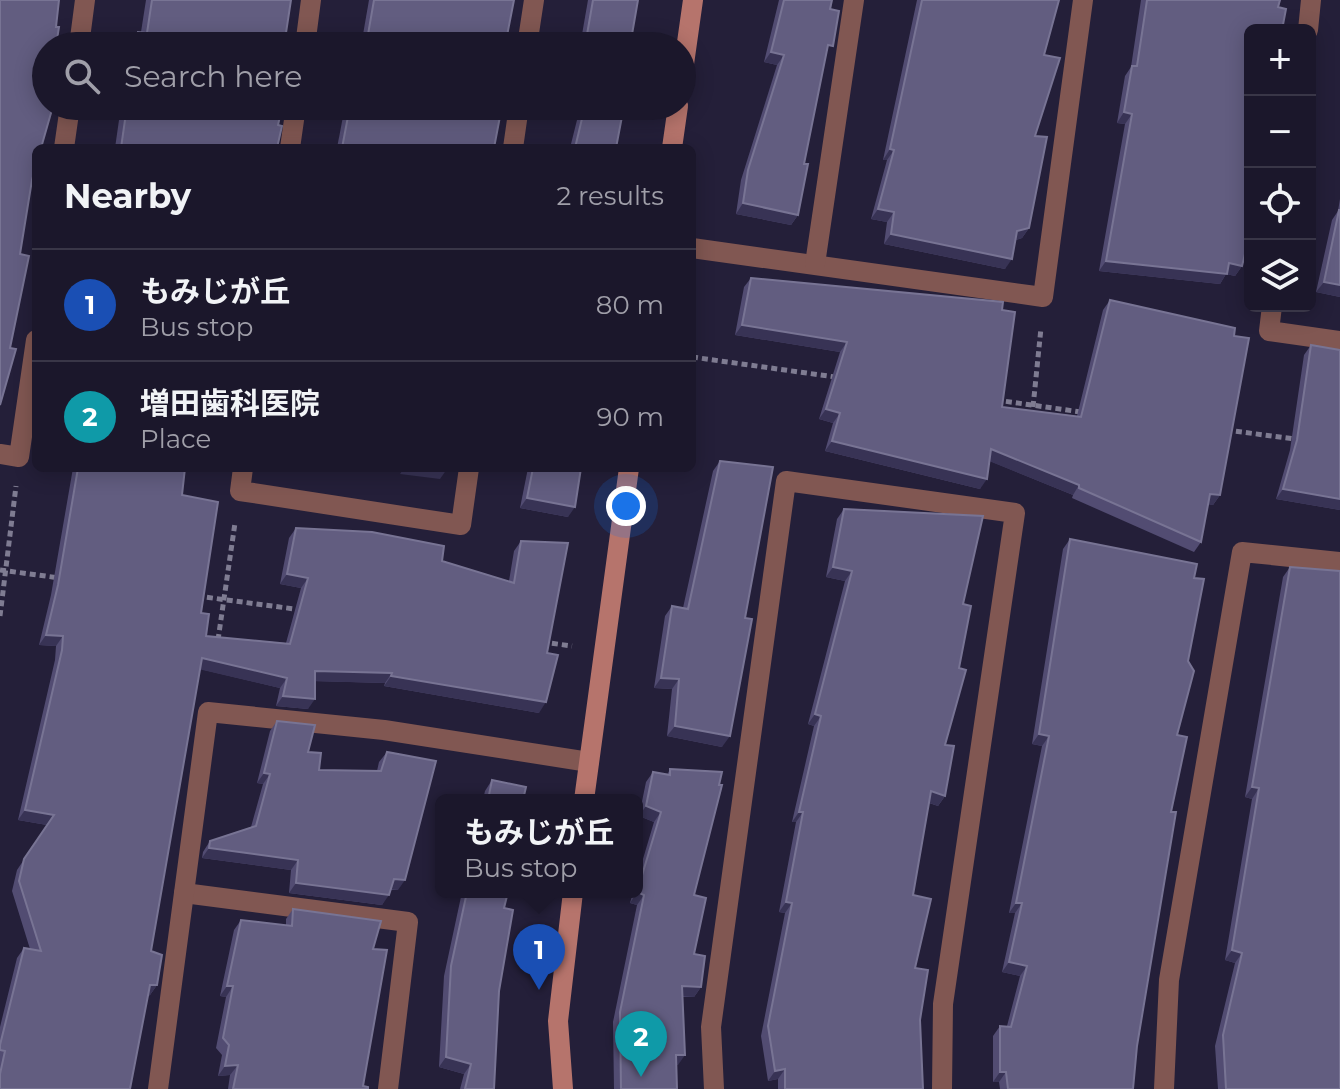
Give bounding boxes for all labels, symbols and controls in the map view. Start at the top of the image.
map controls [1244,24,1316,312]
button: + [1244,24,1316,96]
search box [32,32,696,120]
icon: search [60,54,104,98]
text: Search here [124,58,302,95]
button: − [1244,96,1316,168]
button: locate [1244,168,1316,240]
text: Nearby [64,175,191,217]
text: 2 results [556,180,664,212]
button: layers [1244,240,1316,312]
text: もみじが丘 [140,273,290,310]
text: 1 [85,289,95,321]
text: 80 m [596,289,664,321]
text: Bus stop [140,311,253,343]
text: 増田歯科医院 [140,385,320,422]
text: 2 [82,401,98,433]
text: 90 m [597,401,664,433]
text: Place [140,423,211,455]
your location [606,486,646,526]
popup [435,794,643,898]
text: もみじが丘 [464,814,614,851]
text: Bus stop [464,852,577,884]
pin: 1 [513,924,565,990]
pin: 2 [615,1011,667,1077]

